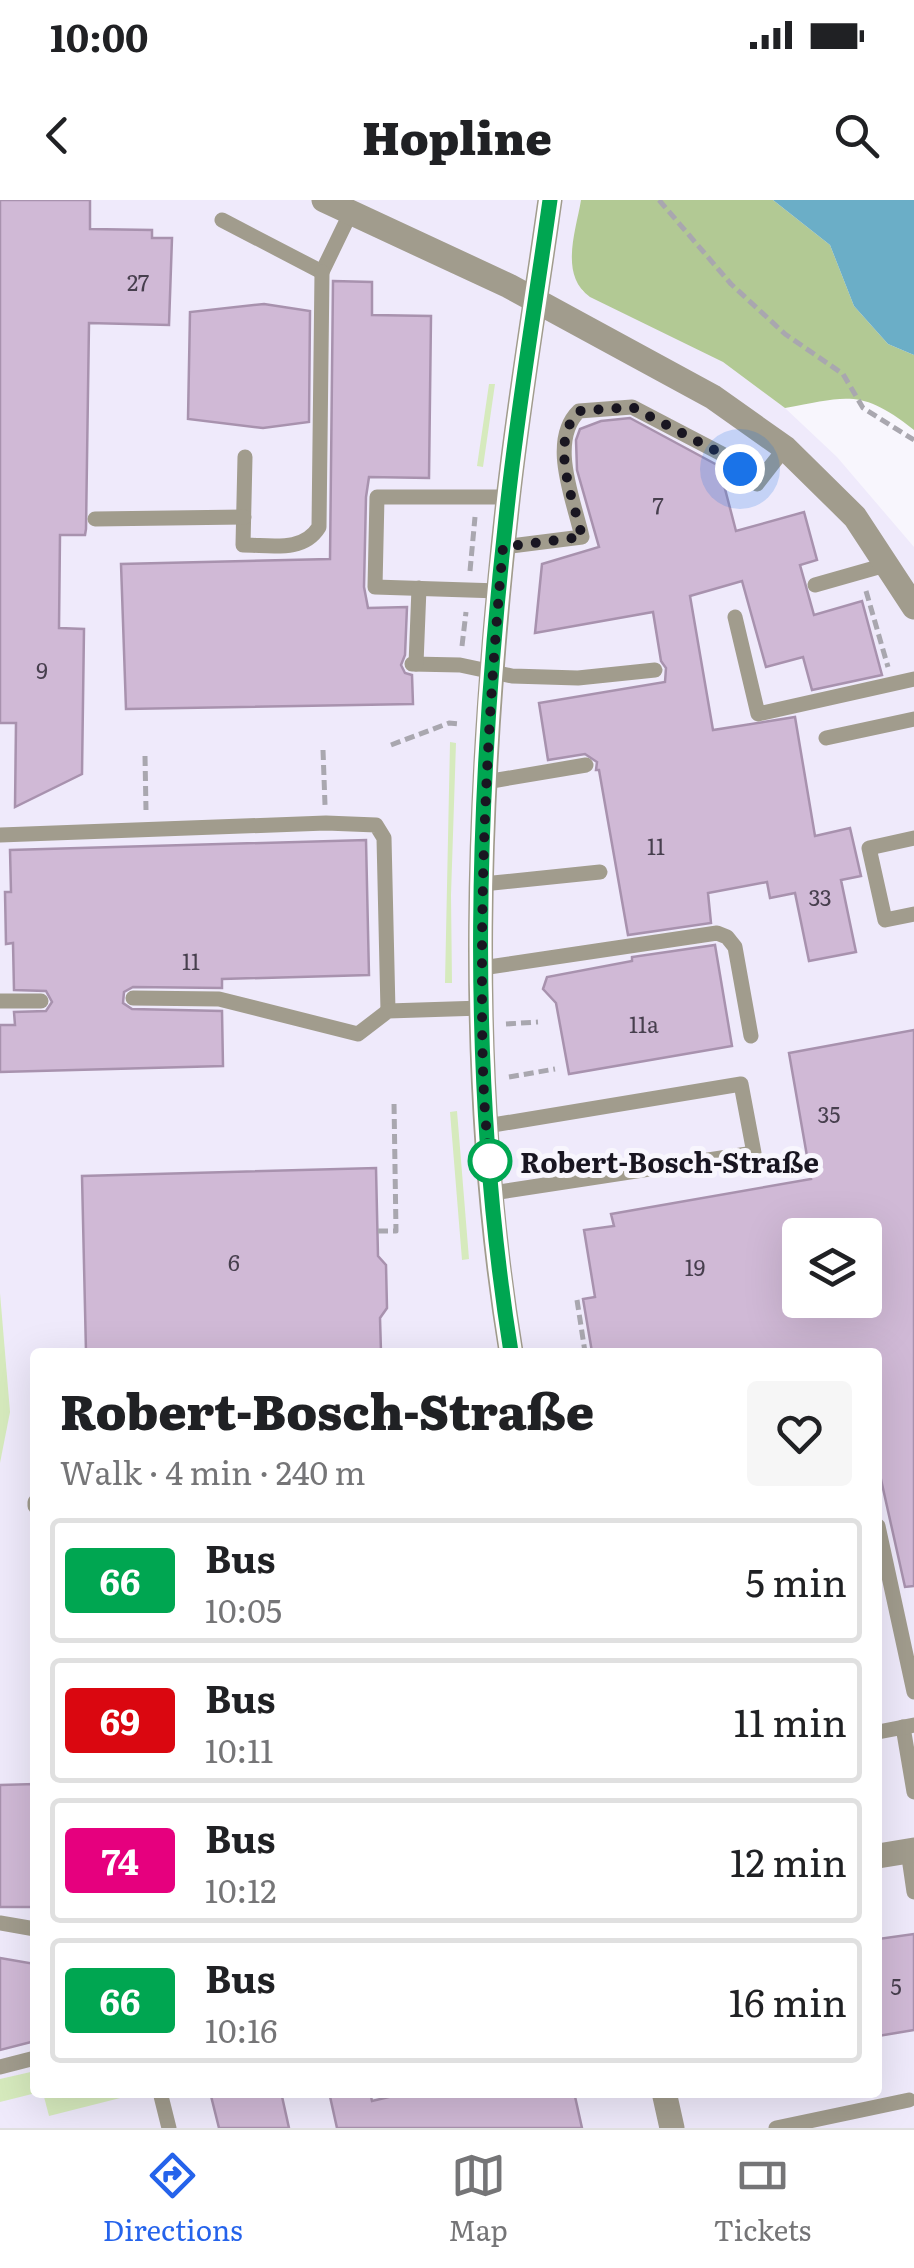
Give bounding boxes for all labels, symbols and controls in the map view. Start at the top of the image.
text: 10:00 [50,7,148,64]
text: Hopline [362,102,552,169]
icon: back [30,108,85,163]
icon: search [829,108,884,163]
house number: 27 [127,265,149,298]
your location [715,444,765,494]
house number: 7 [652,488,664,521]
house number: 9 [36,653,48,686]
house number: 11 [647,829,665,862]
house number: 33 [808,880,832,913]
house number: 11 [182,944,200,977]
house number: 11a [629,1007,659,1040]
house number: 35 [818,1097,841,1130]
marker: Robert-Bosch-Straße [469,1140,511,1182]
place label: Robert-Bosch-Straße [520,1140,819,1182]
map controls [782,1218,882,1318]
button: layers [782,1218,882,1318]
house number: 6 [228,1245,240,1278]
house number: 19 [685,1250,705,1283]
text: Robert-Bosch-Straße [60,1374,594,1445]
button: heart [747,1381,852,1486]
text: Walk · 4 min · 240 m [60,1447,366,1495]
text: Bus [205,1528,276,1585]
text: 5 min [745,1552,847,1609]
text: 66 [100,1554,140,1606]
text: 10:05 [205,1585,282,1633]
text: Bus [205,1668,276,1725]
text: 11 min [734,1692,847,1749]
text: 69 [100,1694,140,1746]
text: 10:11 [205,1725,273,1773]
text: Bus [205,1808,276,1865]
text: 12 min [730,1832,847,1889]
text: 74 [101,1834,139,1886]
text: 10:12 [205,1865,276,1913]
text: Bus [205,1948,276,2005]
house number: 5 [890,1969,902,2002]
text: 16 min [729,1972,847,2029]
text: 66 [100,1974,140,2026]
text: 10:16 [205,2005,277,2053]
tab: Directions [103,2148,243,2250]
tab: Map [448,2148,508,2250]
tab: Tickets [713,2148,811,2250]

